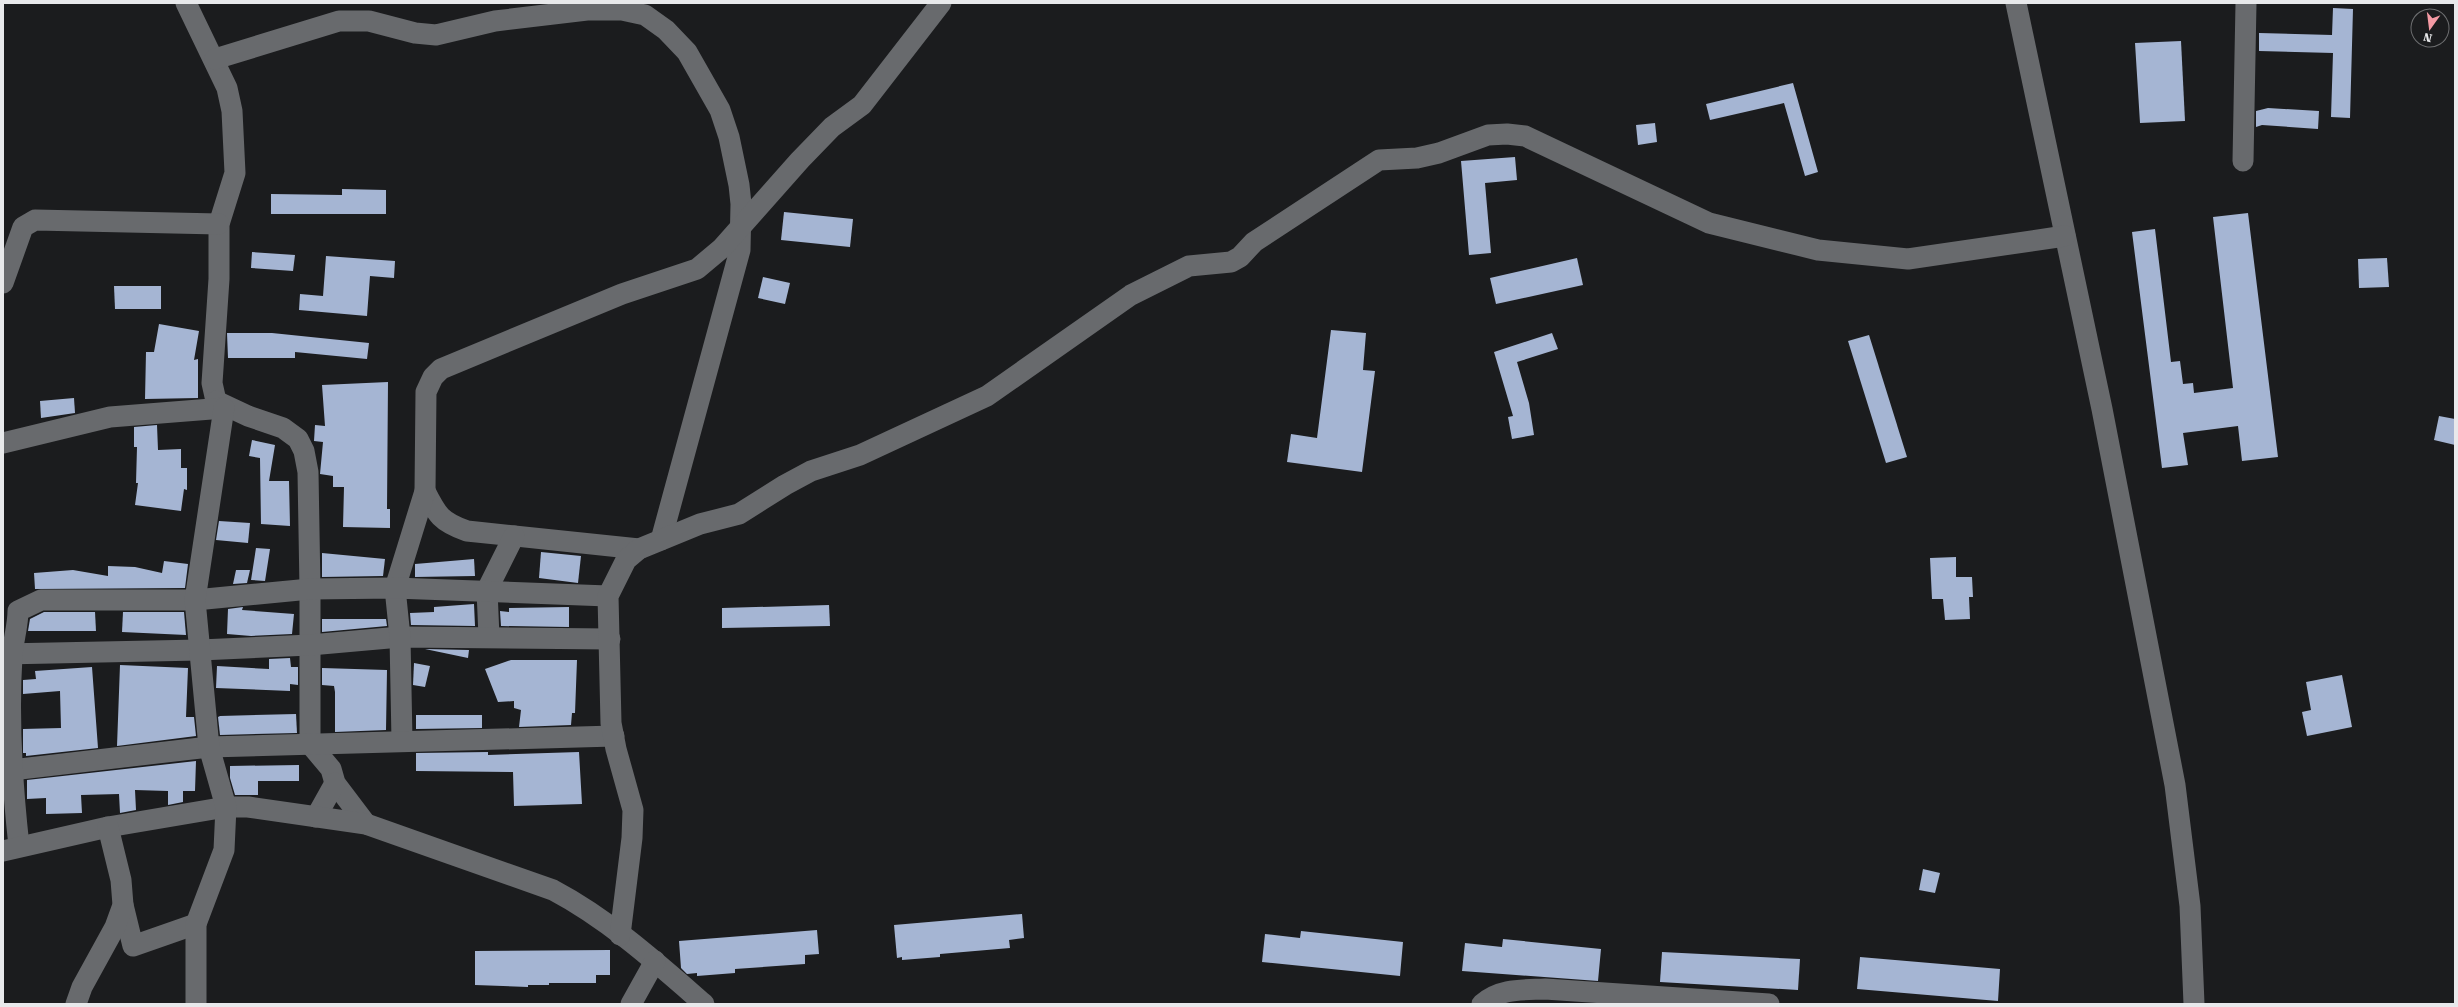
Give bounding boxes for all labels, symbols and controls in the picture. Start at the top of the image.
north arrow [2410,8,2450,48]
text: N [2422,30,2433,45]

